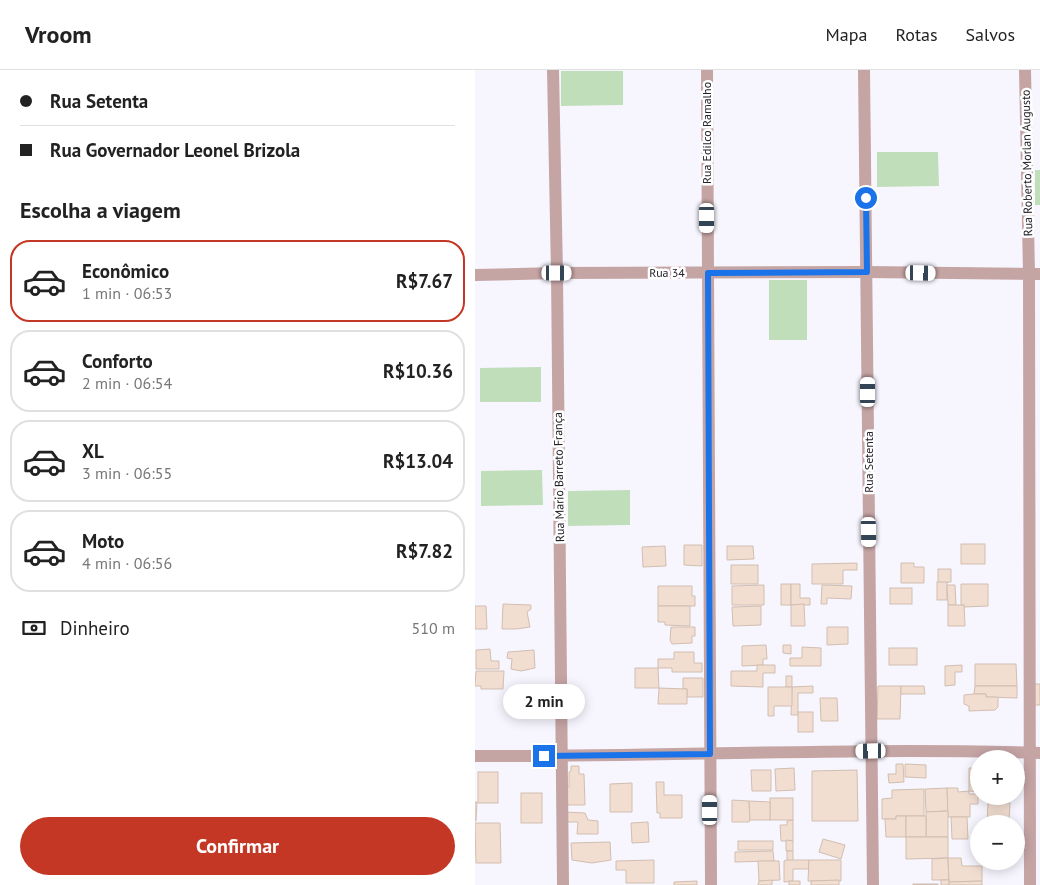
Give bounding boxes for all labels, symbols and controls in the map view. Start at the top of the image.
text: Vroom [25,19,92,50]
text: Mapa [826,23,867,46]
text: Rotas [895,23,938,46]
text: Salvos [966,23,1015,46]
street label: Rua Edilco Ramalho [699,82,714,184]
text: Rua Setenta [50,89,148,113]
street label: Rua Roberto Morlan Augusto [1018,89,1035,237]
text: Rua Governador Leonel Brizola [50,138,300,162]
route start [855,187,877,209]
text: Escolha a viagem [20,196,181,224]
car [699,203,714,233]
icon: car [22,259,67,304]
text: Econômico [82,259,169,283]
street label: Rua 34 [649,265,685,280]
car [905,265,936,281]
car [542,266,572,281]
text: R$7.67 [396,269,453,293]
text: 1 min · 06:53 [82,283,172,303]
icon: car [22,349,67,394]
text: Conforto [82,349,153,373]
text: R$10.36 [383,359,453,383]
text: 2 min · 06:54 [82,373,172,393]
car [860,377,875,407]
street label: Rua Mario Barreto França [550,412,567,542]
street label: Rua Setenta [861,431,876,493]
icon: car [22,439,67,484]
text: XL [82,439,104,463]
text: R$13.04 [383,449,453,473]
text: 3 min · 06:55 [82,463,172,483]
car [861,517,876,547]
icon: car [22,529,67,574]
text: Moto [82,529,124,553]
text: R$7.82 [396,539,453,563]
text: 4 min · 06:56 [82,553,172,573]
icon: cash [20,614,48,642]
text: Dinheiro [60,616,130,640]
text: 510 m [412,618,455,638]
callout: 2 min [503,684,585,718]
text: 2 min [524,691,564,711]
car [855,743,886,759]
route end [533,745,555,767]
map controls [970,750,1025,870]
button: + [970,750,1025,805]
car [702,795,717,825]
button: − [970,815,1025,870]
button: Confirmar [20,817,455,875]

